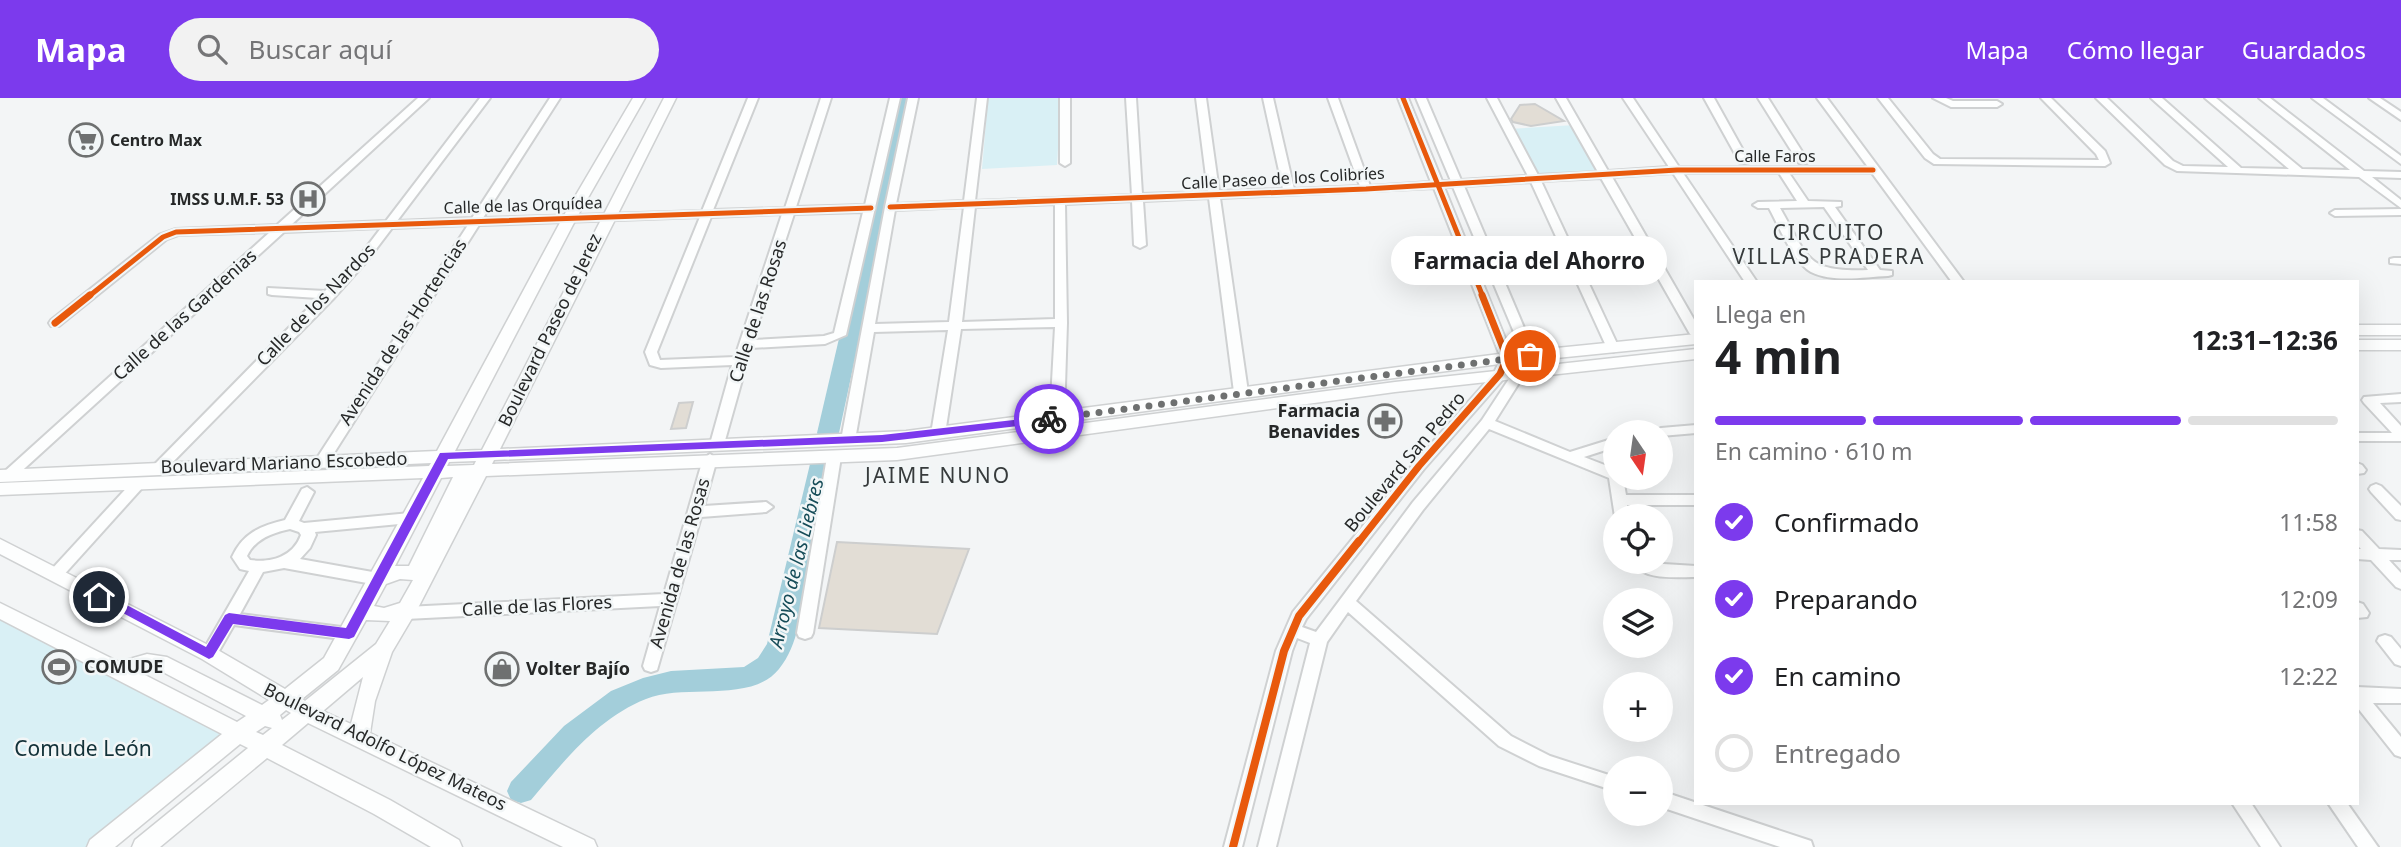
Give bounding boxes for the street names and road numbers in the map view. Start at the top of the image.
street label: Calle Faros [1734,145,1816,167]
street label: Calle Paseo de los Colibríes [1181,162,1385,194]
street label: Calle de las Orquídea [443,191,603,219]
street label: Boulevard Paseo de Jerez [492,229,606,430]
street label: Avenida de las Hortencias [333,234,472,429]
street label: Calle de las Rosas [723,236,791,385]
street label: Calle de los Nardos [250,238,380,371]
street label: Calle de las Gardenias [107,243,261,385]
street label: Boulevard San Pedro [1338,386,1470,537]
street label: Boulevard Mariano Escobedo [160,446,408,478]
street label: Avenida de las Rosas [643,475,715,651]
street label: Calle de las Flores [461,589,613,621]
street label: Boulevard Adolfo López Mateos [260,677,511,815]

